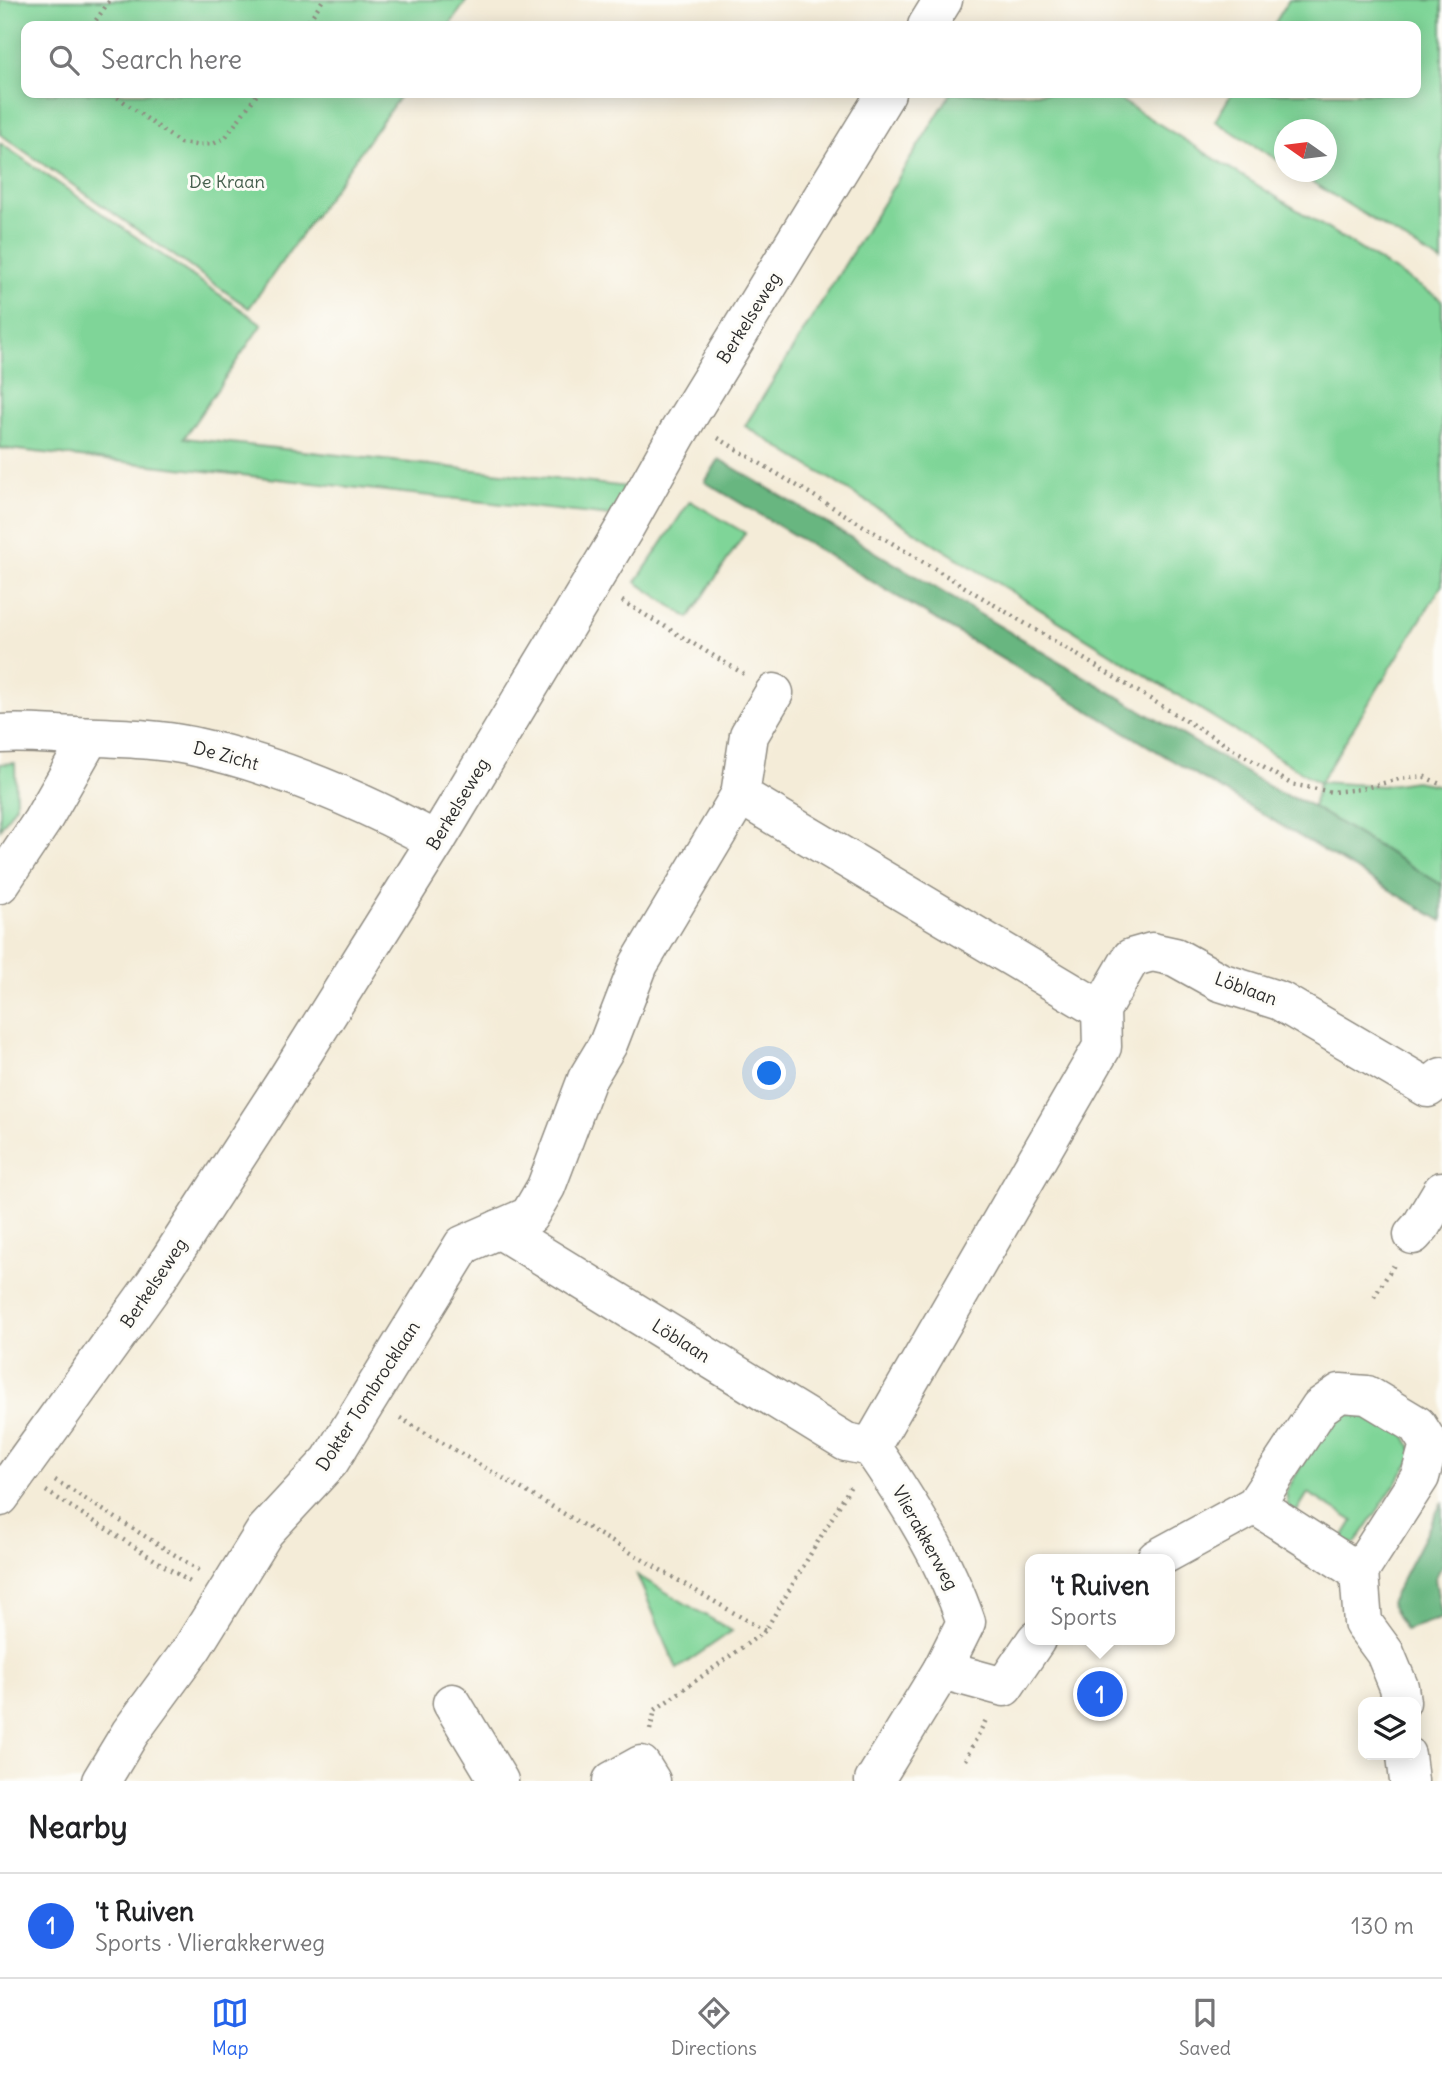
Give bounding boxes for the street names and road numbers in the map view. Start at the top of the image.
street label: Berkelseweg [711,268,786,368]
street label: De Zicht [191,736,261,775]
street label: Berkelseweg [421,754,494,854]
street label: Löblaan [1212,967,1280,1010]
street label: Berkelseweg [115,1233,192,1332]
street label: Löblaan [648,1314,715,1367]
street label: Dokter Tombrocklaan [311,1317,425,1475]
street label: Vlierakkerweg [887,1482,964,1594]

